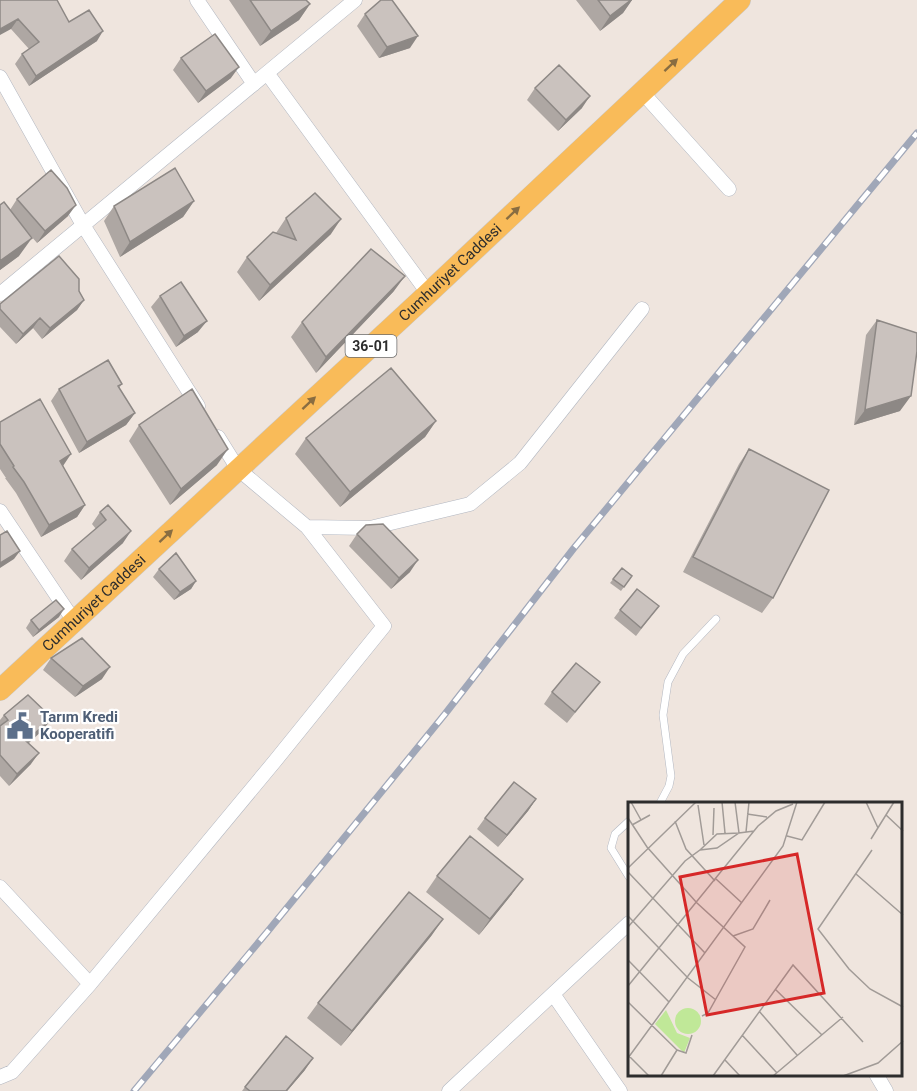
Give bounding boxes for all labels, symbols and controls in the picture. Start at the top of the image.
one-way arrow [663,58,678,72]
one-way arrow [505,207,520,220]
street label: Cumhuriyet Caddesi [395,220,505,325]
road number: 36-01 [346,335,397,357]
one-way arrow [301,397,316,410]
one-way arrow [158,530,173,543]
street label: Cumhuriyet Caddesi [38,551,149,655]
place label: Tarım Kredi Kooperatifi [40,708,118,743]
public building icon: Tarım Kredi Kooperatifi [5,711,35,741]
inset map [628,802,902,1076]

